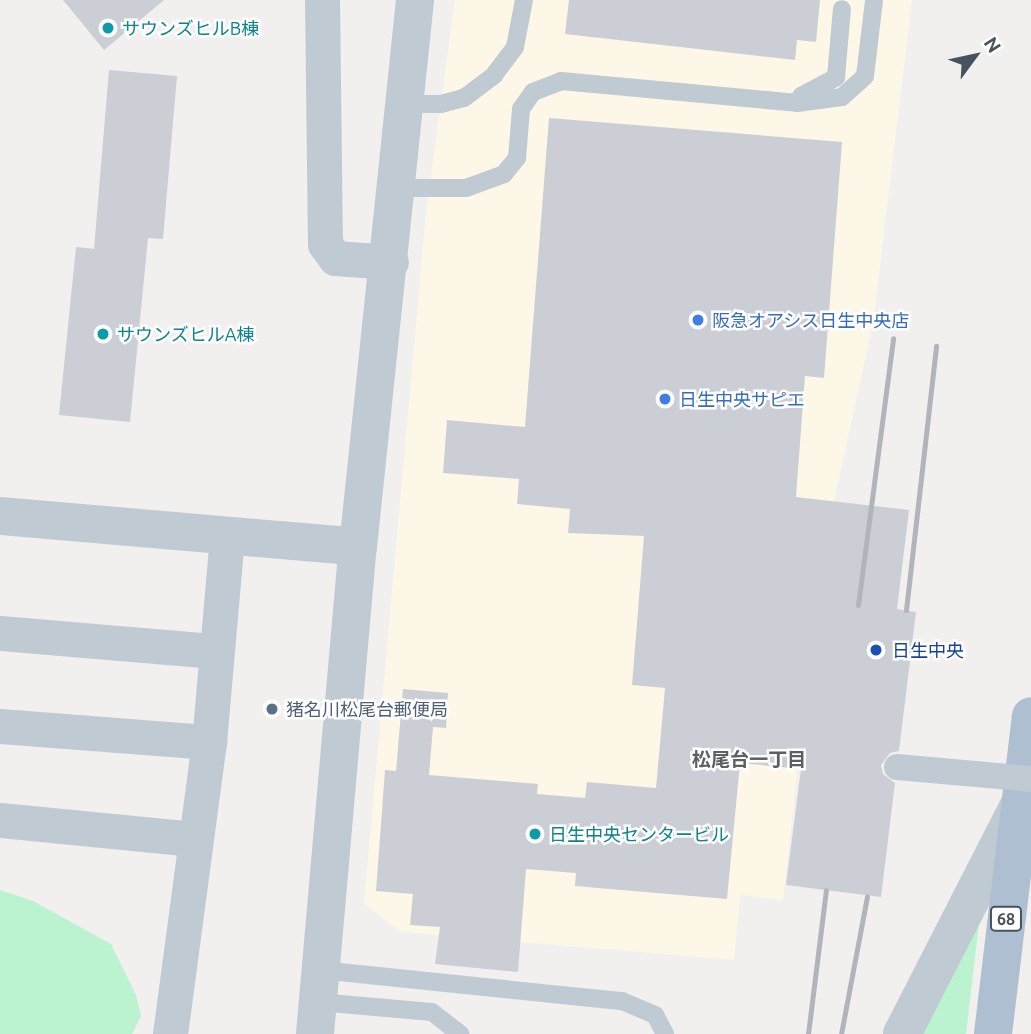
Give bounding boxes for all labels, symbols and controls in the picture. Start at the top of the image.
place label: サウンズヒルB棟 [122,17,259,39]
marker: サウンズヒルB棟 [100,20,116,36]
north arrow [940,21,1010,91]
text: N [980,33,1006,57]
place label: 阪急オアシス日生中央店 [712,309,910,331]
marker: 阪急オアシス日生中央店 [690,312,706,328]
place label: サウンズヒルA棟 [117,323,255,345]
marker: サウンズヒルA棟 [95,326,111,342]
place label: 日生中央サピエ [679,388,805,410]
marker: 日生中央サピエ [657,391,673,407]
place label: 日生中央 [892,639,964,661]
marker: 日生中央 [866,640,886,660]
place label: 猪名川松尾台郵便局 [286,698,448,720]
marker: 猪名川松尾台郵便局 [264,701,280,717]
district label: 松尾台一丁目 [692,749,806,771]
place label: 日生中央センタービル [549,823,729,845]
marker: 日生中央センタービル [527,826,543,842]
road number: 68 [988,906,1024,931]

